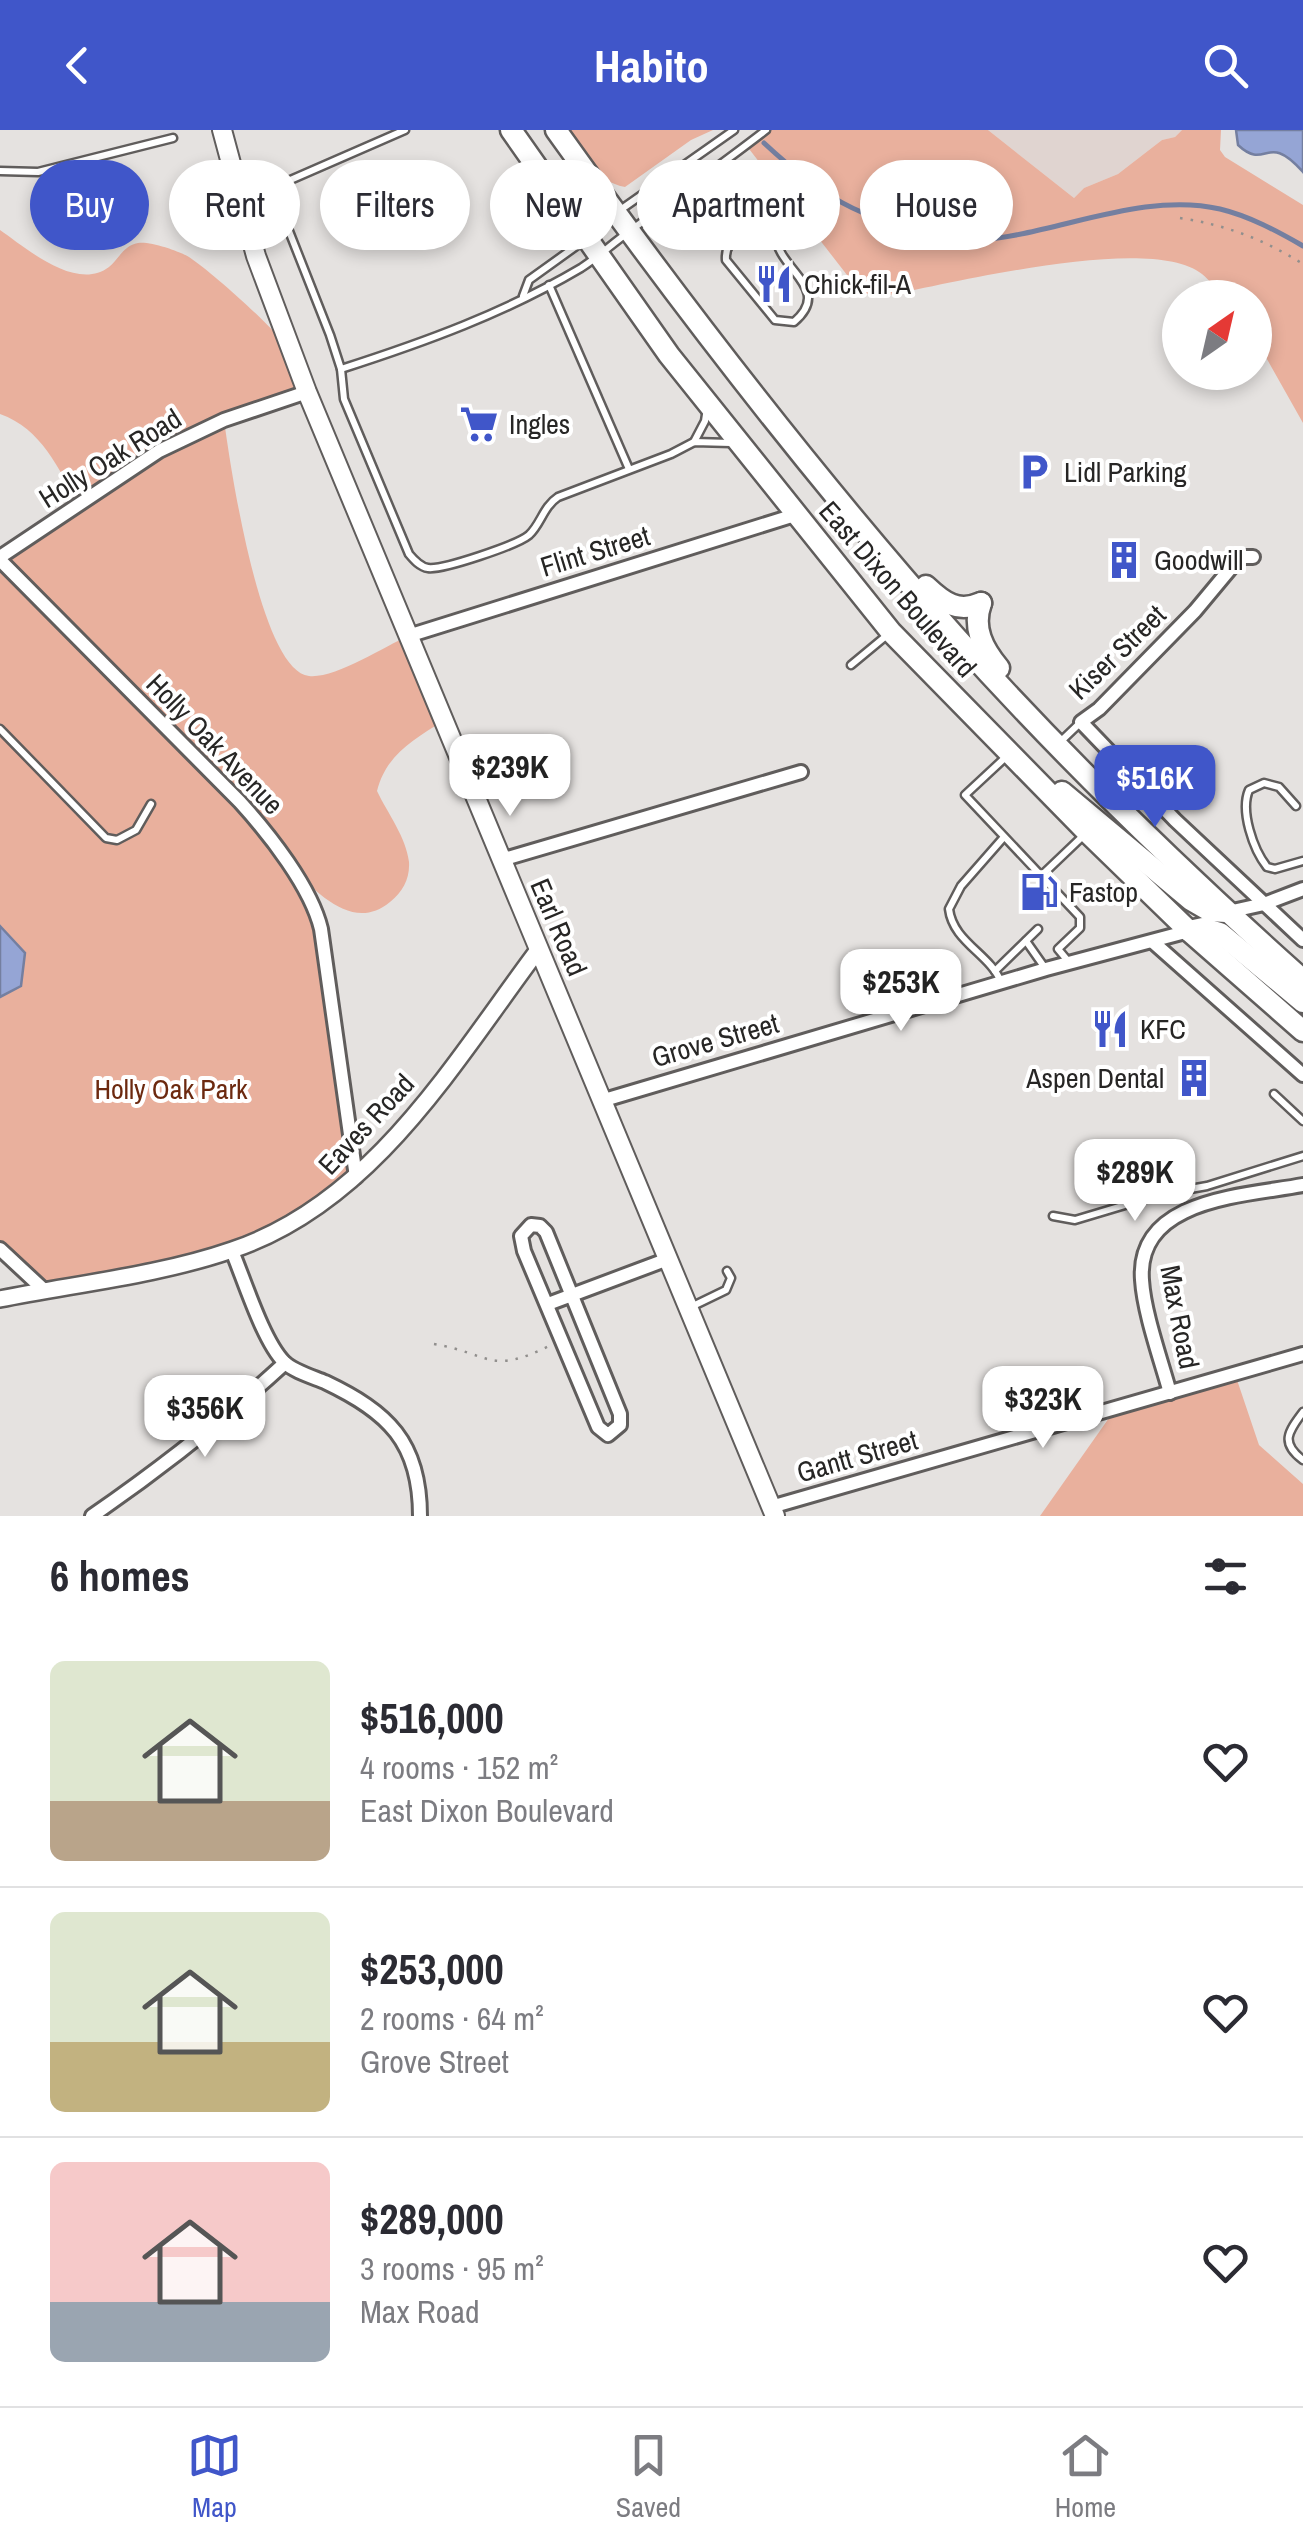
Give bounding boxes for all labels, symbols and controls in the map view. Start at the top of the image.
text: Habito [594,35,709,96]
icon: back [50,38,105,93]
icon: search [1198,38,1253,93]
chip: Buy [30,160,149,250]
chip: Rent [169,160,300,250]
chip: Filters [320,160,470,250]
chip: New [490,160,617,250]
chip: Apartment [637,160,840,250]
chip: House [860,160,1013,250]
restaurant icon: Chick-fil-A [753,263,795,305]
place label: Chick-fil-A [804,265,912,303]
north arrow [1162,280,1272,390]
map controls [1162,280,1272,390]
street label: Holly Oak Road [32,399,188,517]
supermarket icon: Ingles [458,403,500,445]
place label: Ingles [509,405,570,443]
parking icon: Lidl Parking [1013,451,1055,493]
place label: Lidl Parking [1064,453,1187,491]
street label: East Dixon Boulevard [811,493,985,685]
street label: Flint Street [536,516,654,586]
building icon: Goodwill [1103,539,1145,581]
place label: Goodwill [1154,541,1243,579]
street label: Kiser Street [1060,596,1174,708]
street label: Holly Oak Avenue [138,665,292,823]
pin: $239K [440,734,580,819]
text: $239K [471,745,549,788]
pin: $516K [1085,745,1225,830]
text: $516K [1116,756,1194,799]
fuel station icon: Fastop [1018,871,1060,913]
street label: Earl Road [522,873,596,981]
place label: Fastop [1069,873,1138,911]
pin: $253K [831,949,971,1034]
text: $253K [862,960,940,1003]
street label: Grove Street [647,1004,783,1076]
restaurant icon: KFC [1089,1008,1131,1050]
place label: KFC [1140,1010,1186,1048]
building icon: Aspen Dental [1173,1057,1215,1099]
place label: Aspen Dental [1025,1059,1164,1097]
street label: Eaves Road [309,1065,423,1183]
park label: Holly Oak Park [94,1070,248,1108]
pin: $289K [1065,1139,1205,1224]
text: $289K [1096,1150,1174,1193]
street label: Max Road [1151,1262,1209,1372]
pin: $323K [973,1366,1113,1451]
pin: $356K [135,1375,275,1460]
text: $323K [1004,1377,1082,1420]
text: $356K [166,1386,244,1429]
street label: Gantt Street [792,1421,922,1491]
text: 6 homes [50,1548,190,1604]
icon: filters [1198,1549,1253,1604]
text: $516,000 [360,1690,504,1746]
icon: home [130,1701,250,1821]
icon: heart [1198,1734,1253,1789]
text: 4 rooms · 152 m² [360,1746,558,1789]
text: East Dixon Boulevard [360,1789,614,1832]
text: $253,000 [360,1941,504,1997]
icon: home [130,1952,250,2072]
icon: heart [1198,1985,1253,2040]
text: 2 rooms · 64 m² [360,1997,544,2040]
text: Grove Street [360,2040,509,2083]
text: $289,000 [360,2191,504,2247]
icon: home [130,2202,250,2322]
icon: heart [1198,2235,1253,2290]
text: 3 rooms · 95 m² [360,2247,544,2290]
text: Max Road [360,2290,480,2333]
tab: Map [187,2428,242,2526]
tab: Saved [616,2428,681,2526]
tab: Home [1055,2428,1116,2526]

